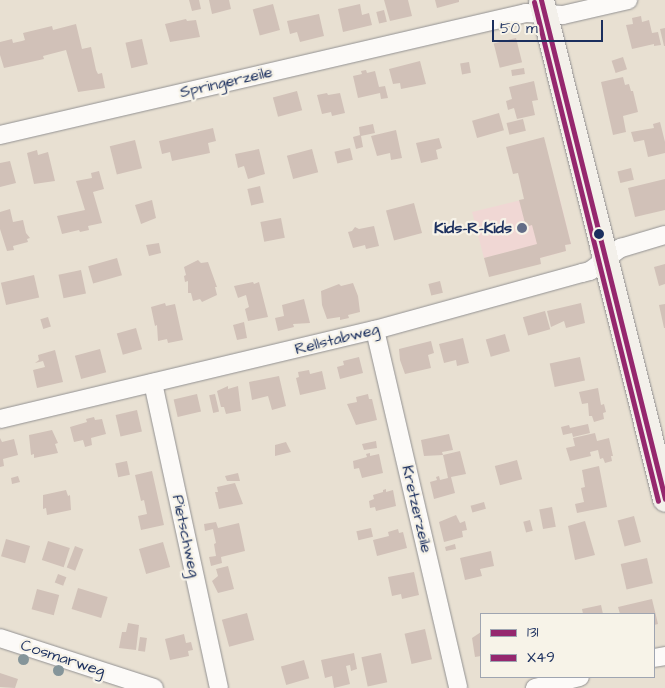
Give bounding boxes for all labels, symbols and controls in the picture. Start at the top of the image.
scale bar [495,10,606,42]
text: 50 m [500,18,538,39]
street label: Springerzeile [178,62,274,102]
place label: Kids-R-Kids [434,218,512,238]
marker: Kids-R-Kids [516,222,528,234]
unlabelled marker [594,229,604,239]
street label: Rellstabweg [293,319,381,359]
street label: Kretzerzeile [398,463,436,555]
street label: Pietschweg [168,493,204,579]
legend [480,613,655,678]
text: 131 [527,622,538,643]
street label: Cosmarweg [18,635,108,681]
text: X49 [527,647,555,668]

